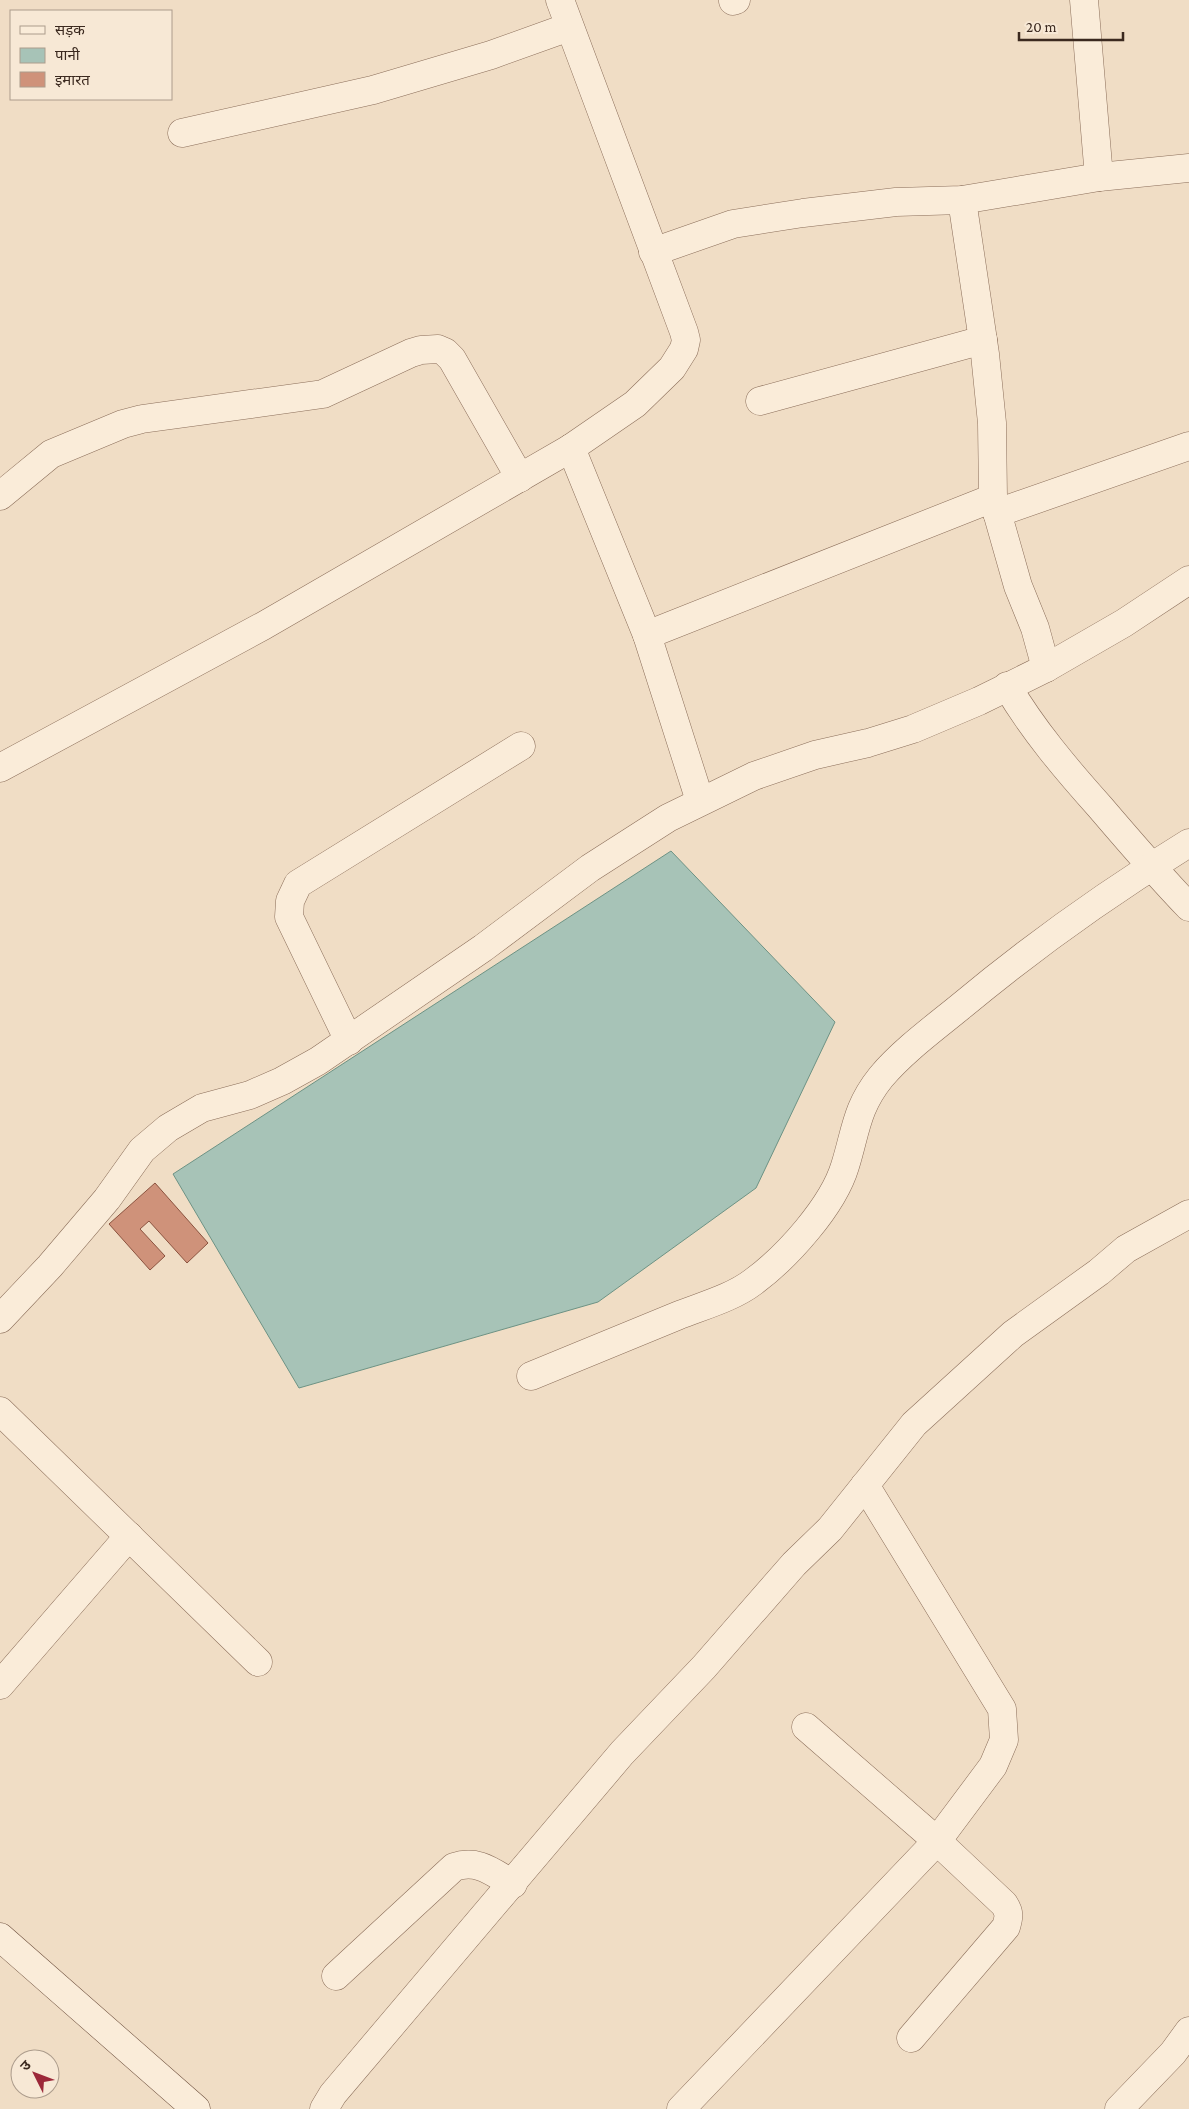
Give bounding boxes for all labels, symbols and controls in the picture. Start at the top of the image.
legend [10,10,172,100]
scale bar [1019,10,1123,42]
text: 20 m [1026,19,1057,35]
text: सड़क [55,22,85,38]
text: पानी [55,47,81,63]
text: इमारत [55,72,90,88]
north arrow [10,2049,60,2099]
text: उ [17,2056,35,2074]

